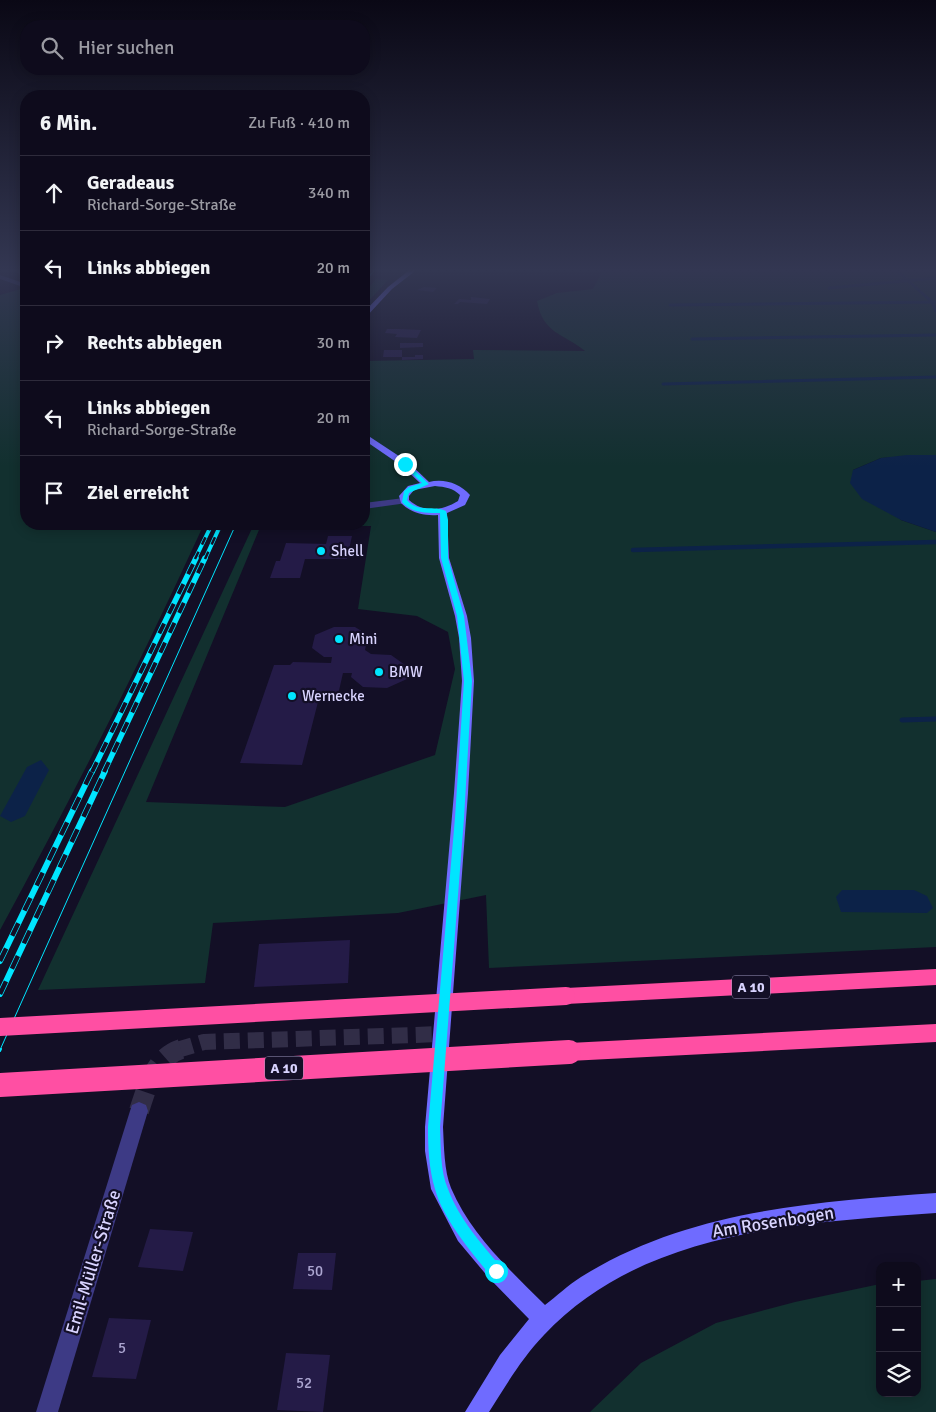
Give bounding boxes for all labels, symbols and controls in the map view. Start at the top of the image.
search box [20,20,370,75]
icon: search [38,34,66,62]
text: Hier suchen [78,36,174,60]
text: 6 Min. [40,110,97,136]
text: Zu Fuß · 410 m [248,113,350,133]
text: Geradeaus [87,171,174,195]
icon: ahead [40,179,68,207]
text: 340 m [308,183,350,203]
text: Richard-Sorge-Straße [87,195,237,215]
icon: left [40,254,68,282]
text: Links abbiegen [87,256,210,280]
text: 20 m [316,258,350,278]
icon: right [40,329,68,357]
text: Rechts abbiegen [87,331,222,355]
text: 30 m [316,333,350,353]
text: Links abbiegen [87,396,210,420]
icon: left [40,404,68,432]
text: 20 m [316,408,350,428]
text: Richard-Sorge-Straße [87,420,237,440]
route end [394,453,417,476]
icon: arrive [40,479,68,507]
text: Ziel erreicht [87,481,189,505]
place label: Shell [331,542,364,560]
marker: Shell [315,545,327,557]
place label: Mini [349,630,377,648]
marker: Mini [333,633,345,645]
place label: BMW [389,663,423,681]
marker: BMW [373,666,385,678]
place label: Wernecke [302,687,365,705]
marker: Wernecke [286,690,298,702]
road number: A 10 [732,976,770,999]
road number: A 10 [265,1056,303,1080]
street label: Emil-Müller-Straße [61,1187,125,1337]
street label: Am Rosenbogen [710,1202,836,1242]
route start [485,1260,508,1283]
house number: 50 [307,1262,323,1280]
map controls [876,1262,921,1397]
button: + [876,1262,921,1307]
button: − [876,1307,921,1352]
house number: 5 [118,1339,126,1357]
button: layers [876,1352,921,1397]
house number: 52 [296,1374,312,1392]

